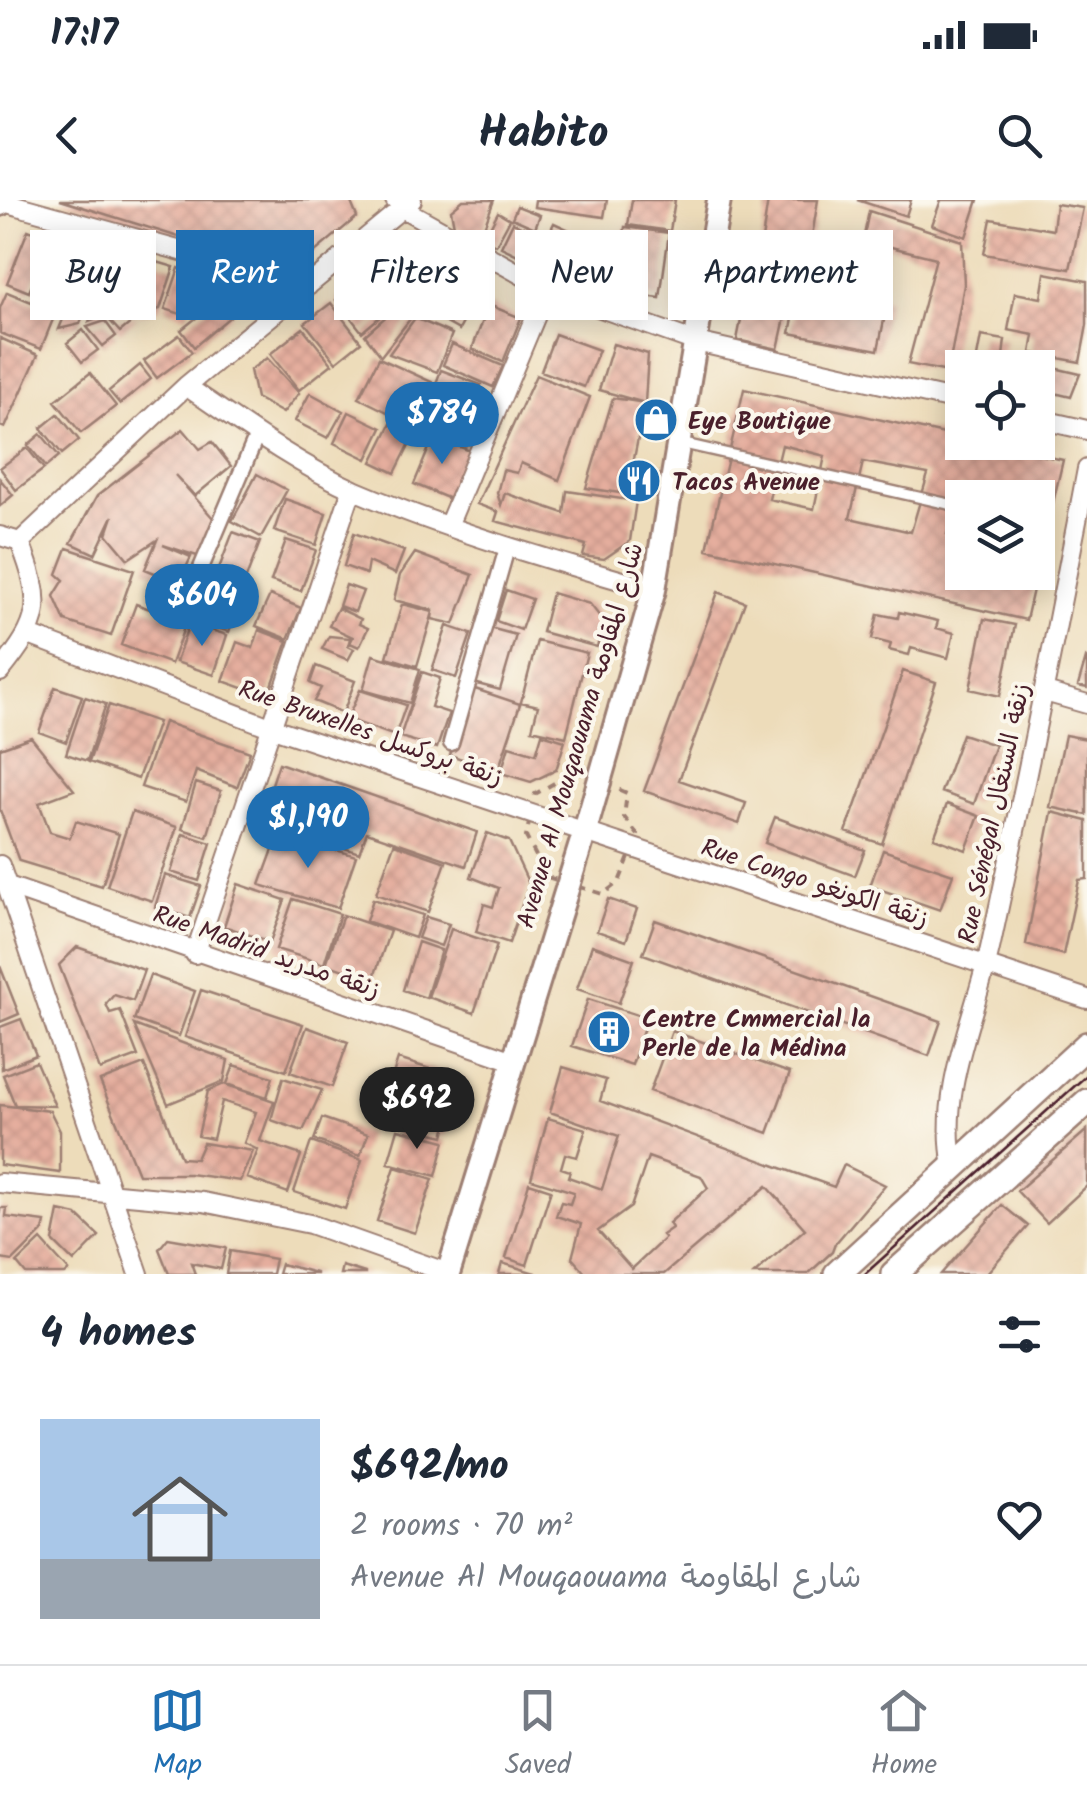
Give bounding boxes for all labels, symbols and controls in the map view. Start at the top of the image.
text: 17:17 [50,5,118,65]
text: Habito [478,99,609,171]
icon: back [40,108,95,163]
icon: search [992,108,1047,163]
chip: Buy [30,230,156,320]
chip: Rent [176,230,314,320]
chip: Filters [334,230,495,320]
chip: New [515,230,648,320]
chip: Apartment [668,230,893,320]
map controls [945,350,1055,590]
button: locate [945,350,1055,460]
pin: $784 [383,382,501,467]
text: $784 [407,389,477,440]
shop icon: Eye Boutique [633,397,679,443]
place label: Eye Boutique [688,402,831,442]
restaurant icon: Tacos Avenue [616,458,662,504]
place label: Tacos Avenue [672,463,820,503]
button: layers [945,480,1055,590]
street label: Avenue Al Mouqaouama شارع المقاومة [507,538,655,933]
pin: $604 [143,564,261,649]
text: $604 [167,571,237,622]
street label: Rue Bruxelles زنقة بروكسل [233,670,508,798]
street label: Rue Sénégal زنقة السنغال [948,679,1042,947]
pin: $1,190 [227,786,389,871]
text: $1,190 [268,793,348,844]
street label: Rue Congo زنقة الكونغو [695,828,933,940]
street label: Rue Madrid زنقة مدريد [147,895,385,1011]
place label: Centre Cmmercial la Perle de la Médina [642,1000,870,1069]
building icon: Centre Cmmercial la Perle de la Médina [586,1009,632,1055]
pin: $692 [358,1067,476,1152]
text: $692 [381,1074,453,1125]
text: 4 homes [40,1301,196,1368]
icon: filters [992,1307,1047,1362]
text: $692/mo [350,1434,509,1501]
icon: home [120,1459,240,1579]
icon: heart [992,1492,1047,1547]
text: 2 rooms · 70 m² [350,1501,572,1552]
text: Avenue Al Mouqaouama شارع المقاومة [350,1553,861,1604]
tab: Map [150,1683,205,1788]
tab: Saved [505,1683,571,1788]
tab: Home [871,1683,937,1788]

